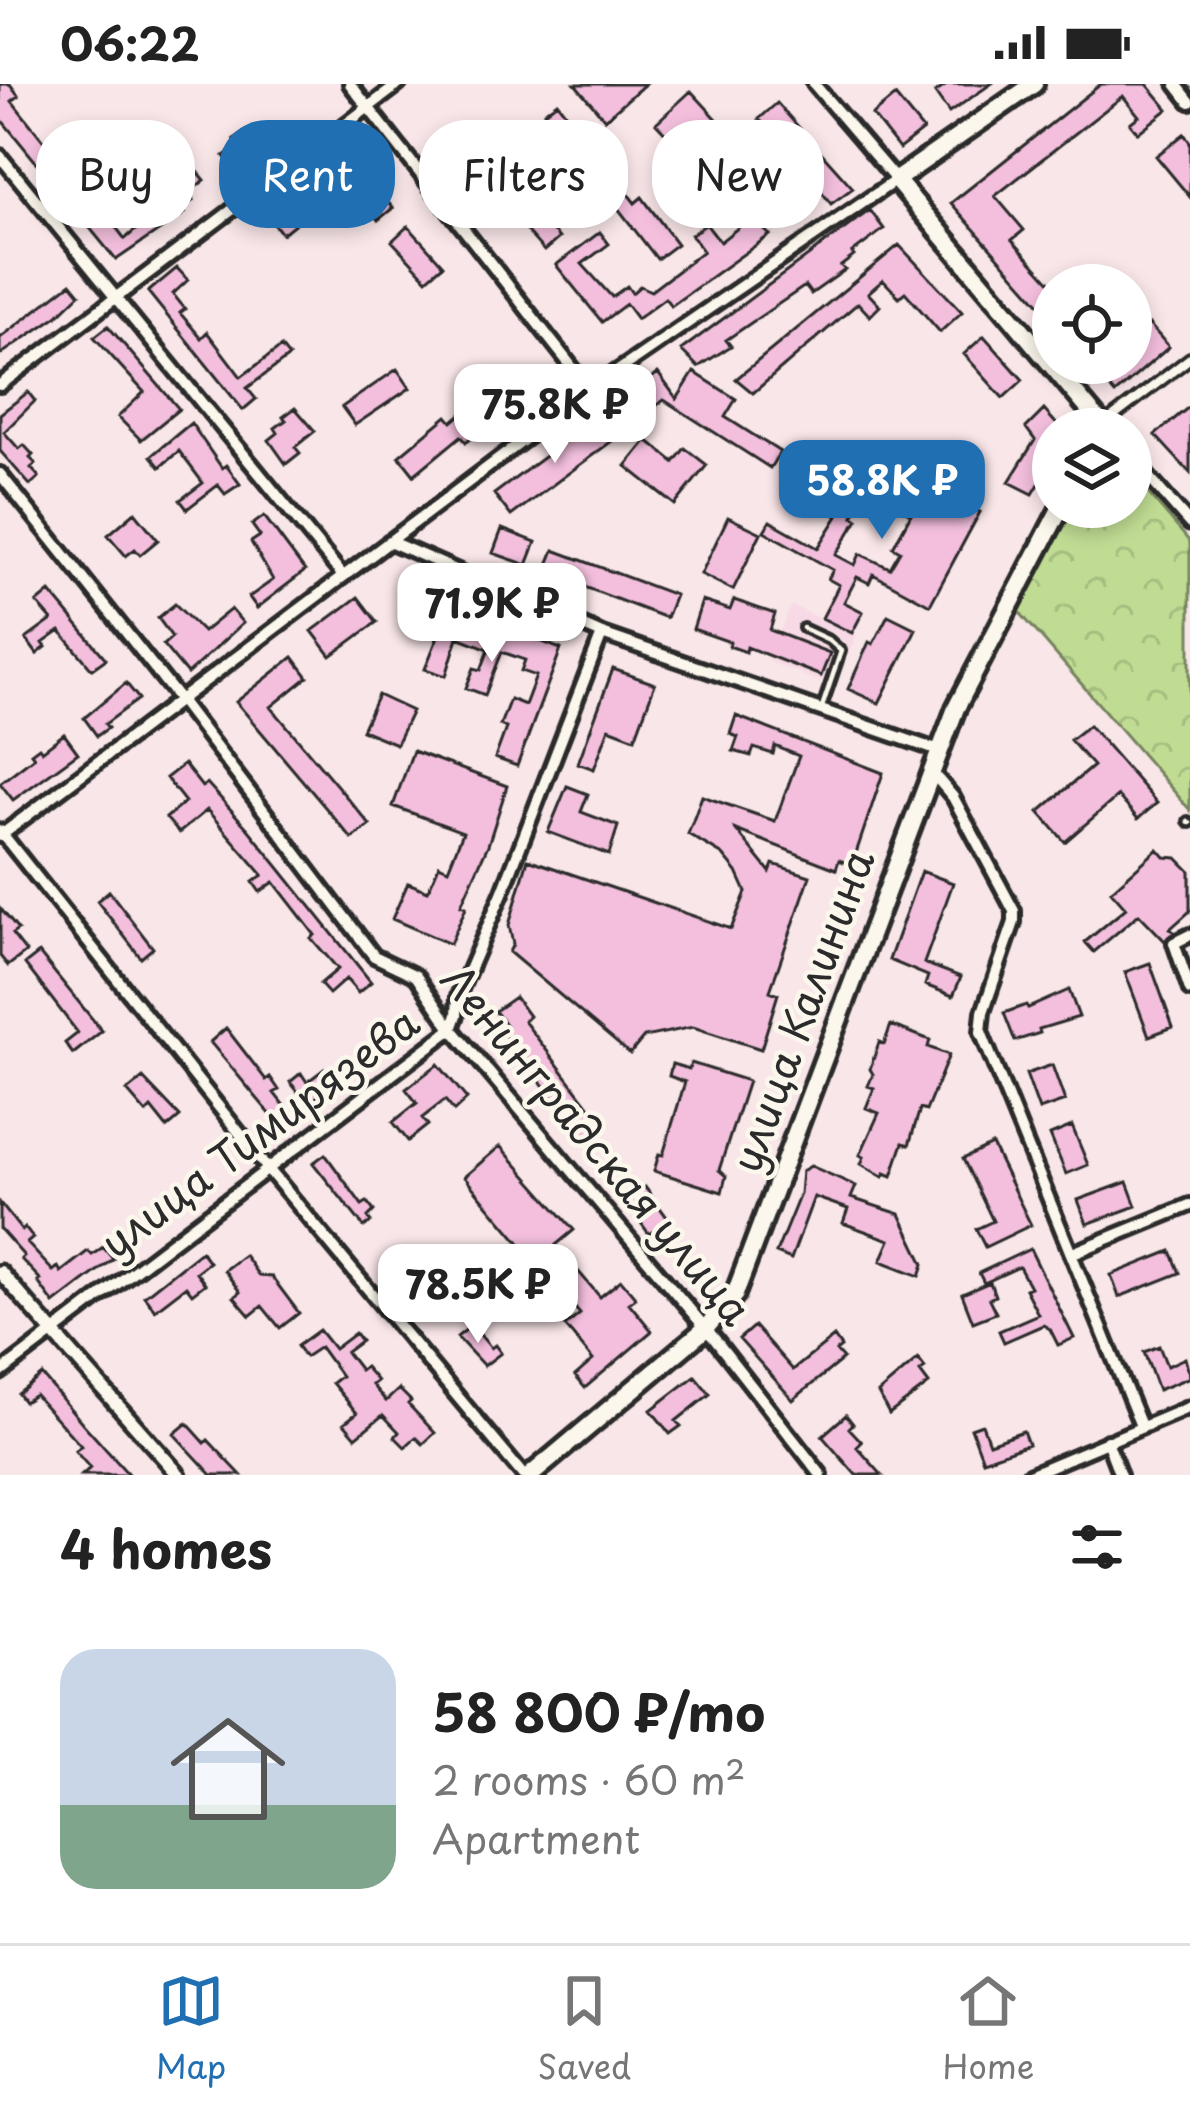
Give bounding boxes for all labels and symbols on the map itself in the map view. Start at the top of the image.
pin: 75.8K ₽ [444,364,666,466]
pin: 58.8K ₽ [771,440,993,542]
pin: 71.9K ₽ [381,563,603,665]
street label: улица Калинина [713,839,888,1180]
street label: Ленинградская улица [428,949,768,1338]
street label: улица Тимирязева [86,990,431,1272]
pin: 78.5K ₽ [367,1244,589,1346]

